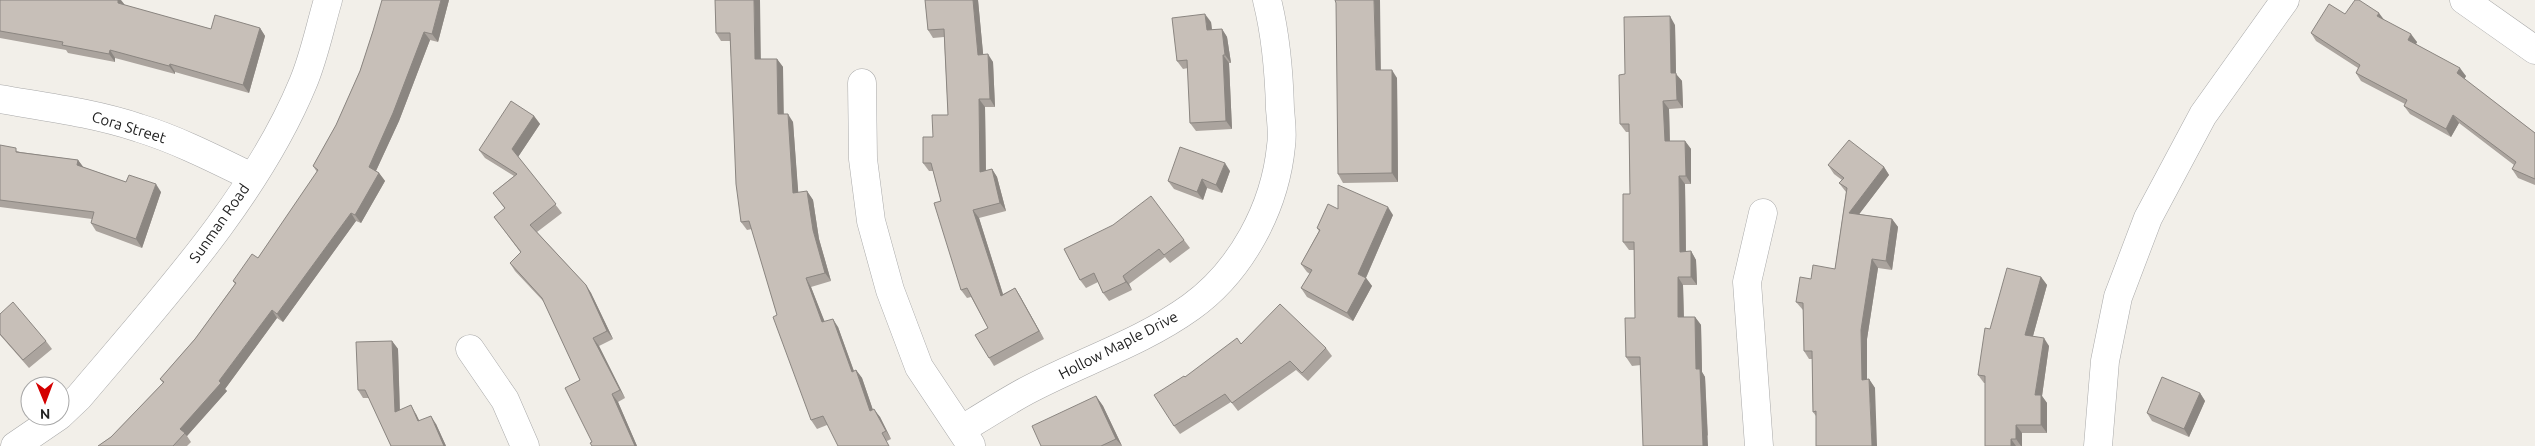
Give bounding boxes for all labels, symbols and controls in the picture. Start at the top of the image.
street label: Cora Street [90,108,168,146]
street label: Sunman Road [186,180,252,266]
street label: Hollow Maple Drive [1056,308,1180,382]
north arrow [20,376,70,426]
text: N [40,406,51,422]

